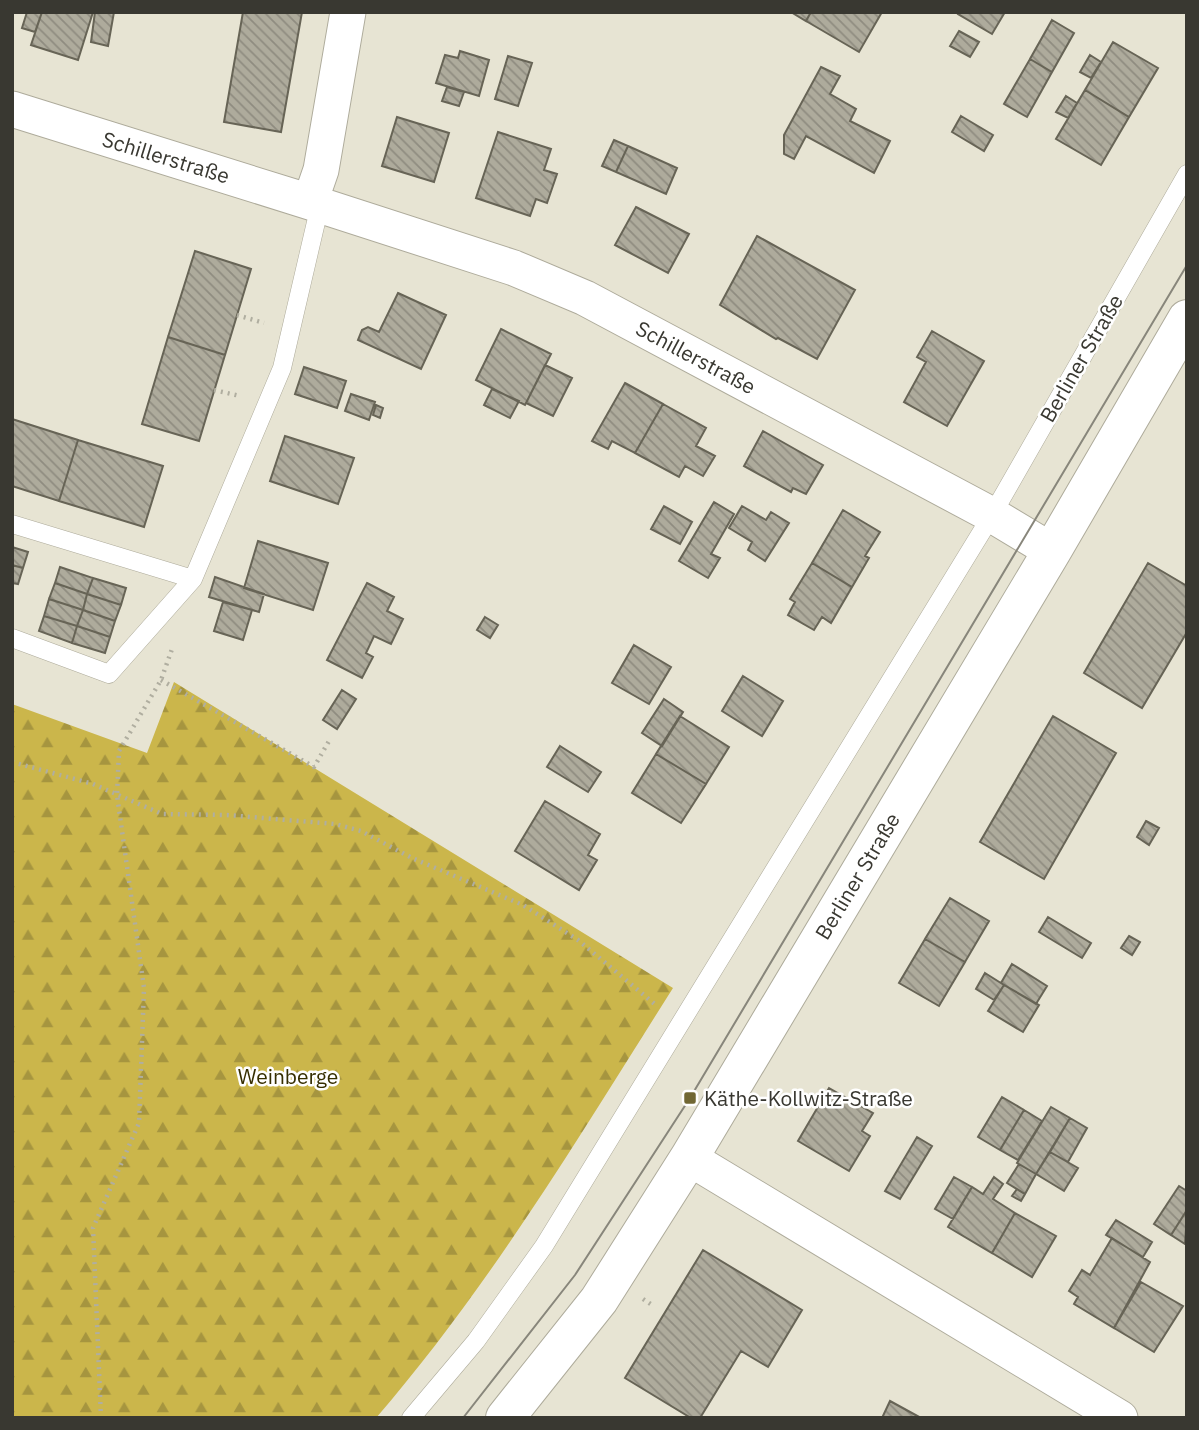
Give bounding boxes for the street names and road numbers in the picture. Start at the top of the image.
street label: Schillerstraße [99,124,233,190]
street label: Berliner Straße [1033,289,1129,427]
street label: Schillerstraße [631,314,761,400]
street label: Berliner Straße [808,807,906,945]

